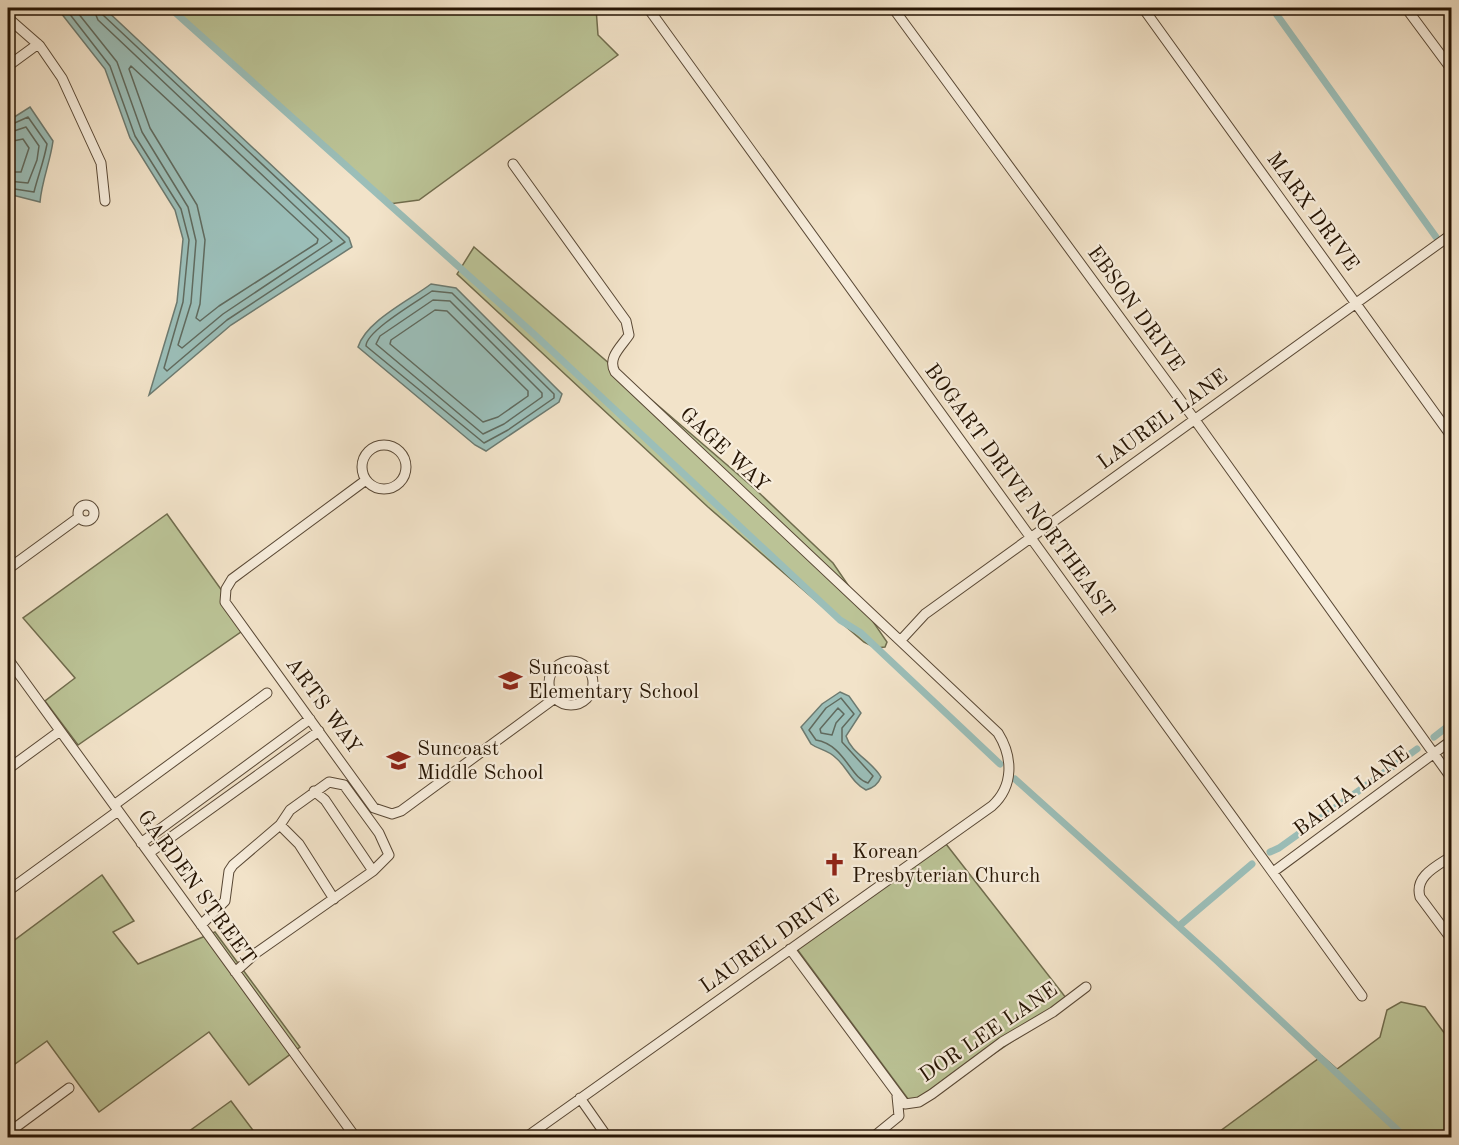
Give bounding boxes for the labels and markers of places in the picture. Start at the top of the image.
place label: Suncoast Elementary School [528,658,699,703]
school or university icon: Suncoast Elementary School [497,667,523,693]
place label: Suncoast Middle School [417,739,544,784]
school or university icon: Suncoast Middle School [386,748,412,774]
place label: Korean Presbyterian Church [852,842,1040,887]
church icon: Korean Presbyterian Church [821,851,847,877]

